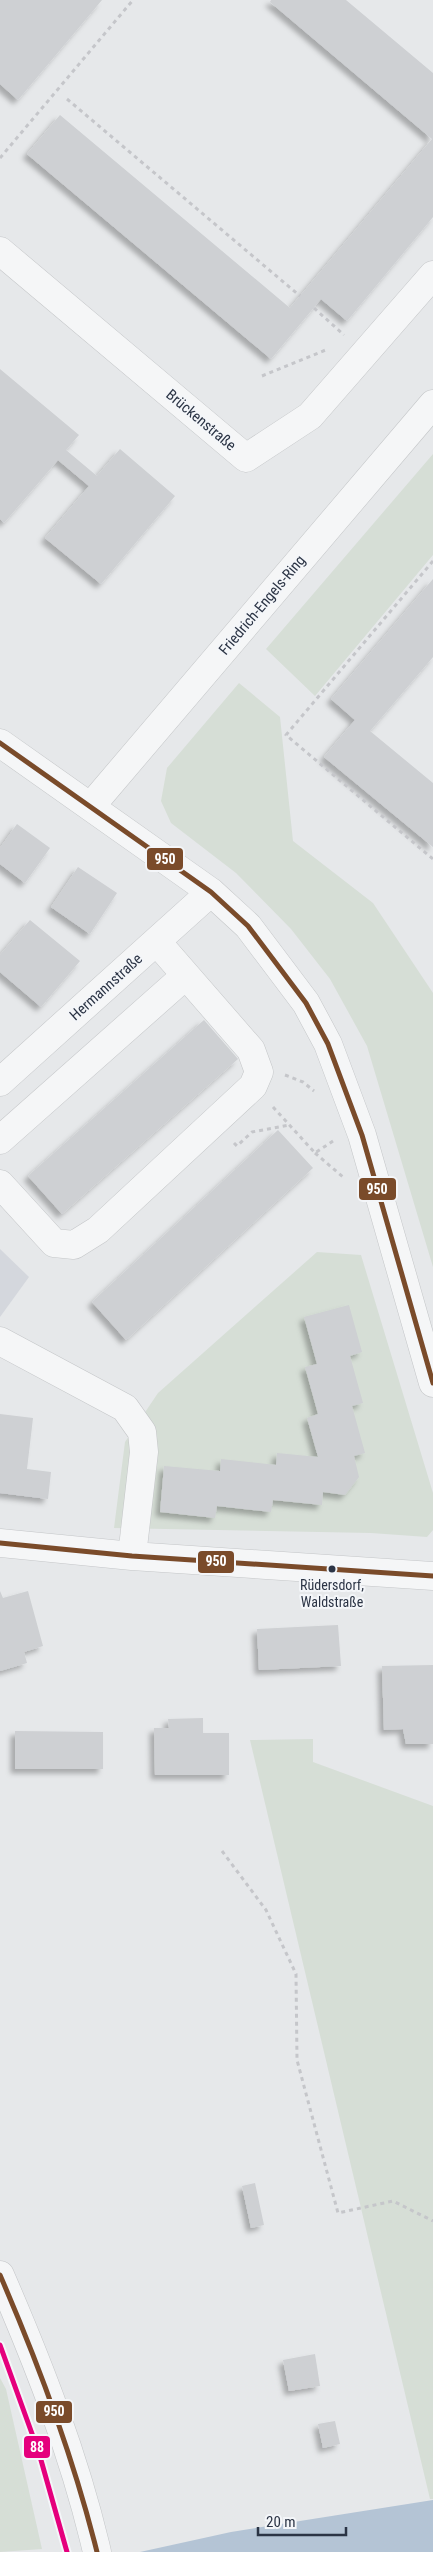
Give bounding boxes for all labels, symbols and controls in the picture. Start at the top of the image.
street label: Brückenstraße [162,386,240,454]
street label: Friedrich-Engels-Ring [215,551,309,659]
line badge: 950 [146,847,184,871]
text: 950 [154,851,176,867]
street label: Hermannstraße [66,950,146,1024]
line badge: 950 [358,1177,397,1201]
text: 950 [366,1181,388,1197]
line badge: 950 [197,1550,235,1574]
text: 950 [205,1553,227,1569]
marker: Rüdersdorf, Waldstraße [327,1564,337,1574]
place label: Rüdersdorf, Waldstraße [300,1577,364,1610]
line badge: 950 [35,2400,73,2424]
text: 950 [43,2403,65,2419]
line badge: 88 [23,2435,51,2459]
text: 88 [30,2439,44,2455]
scale bar [258,2504,346,2536]
text: 20 m [266,2513,296,2531]

